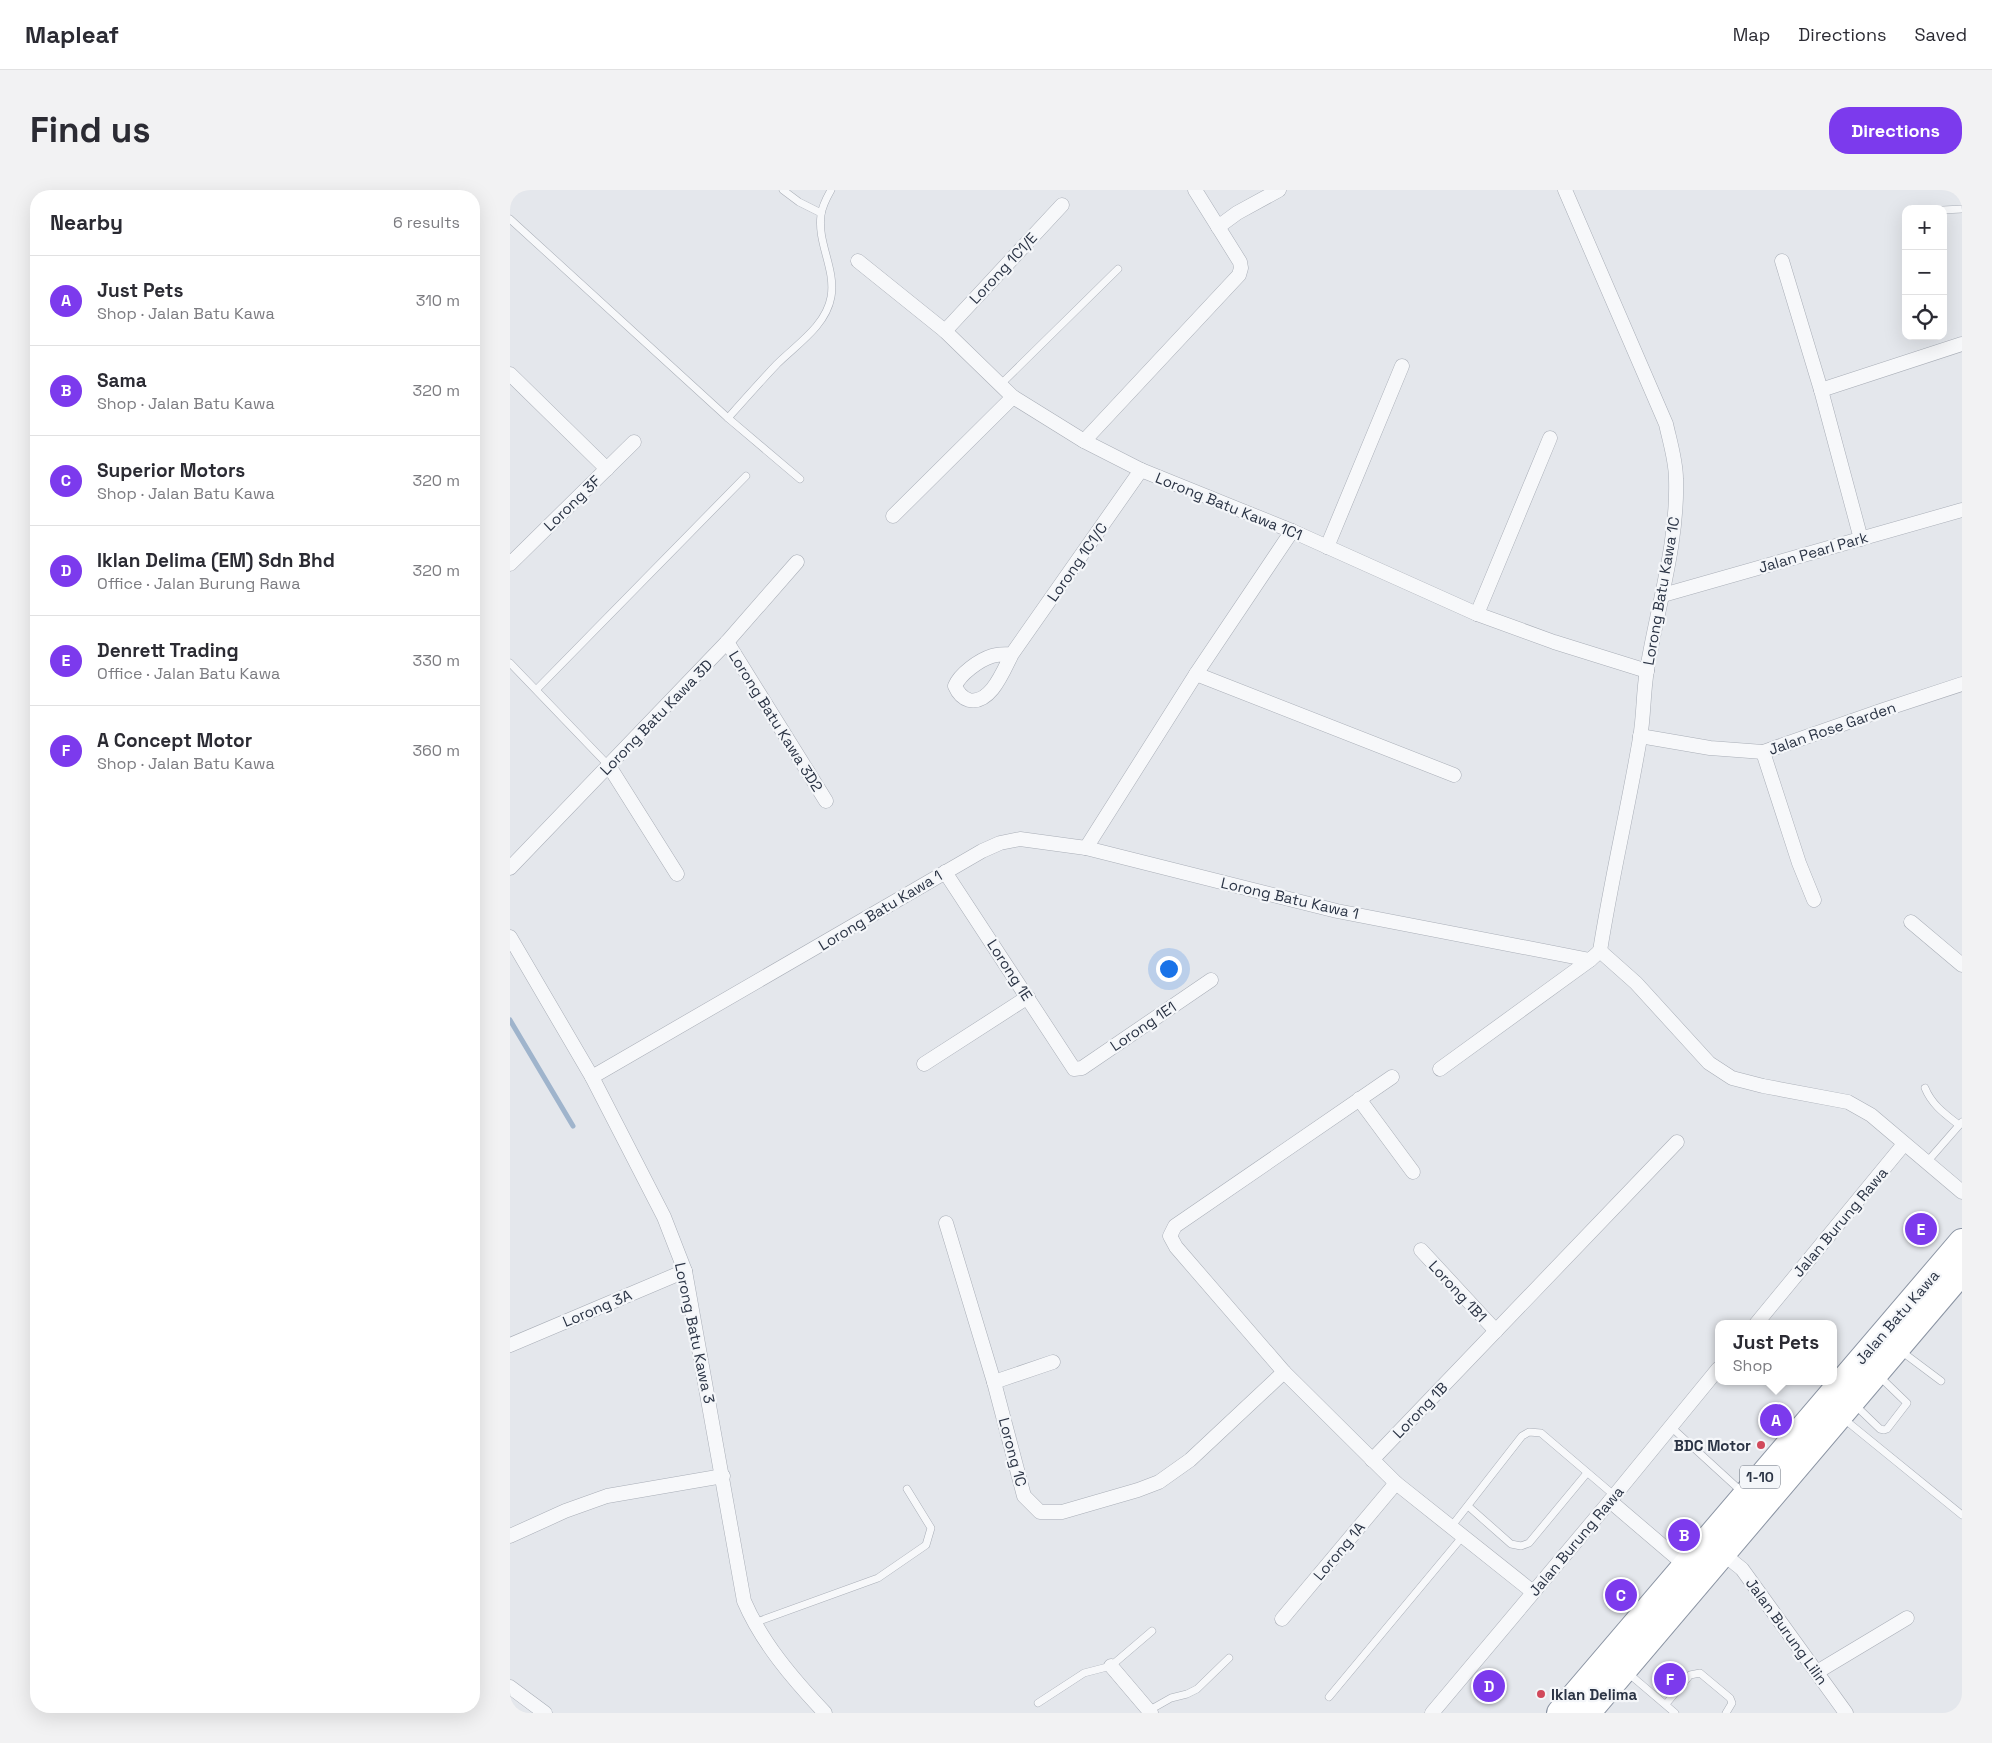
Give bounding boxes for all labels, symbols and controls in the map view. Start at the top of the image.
text: Mapleaf [25,19,119,50]
text: Map [1733,23,1770,46]
text: Directions [1798,23,1887,46]
text: Saved [1915,23,1967,46]
button: Directions [1829,107,1962,154]
text: Find us [30,108,151,152]
map controls [1902,205,1947,340]
button: + [1902,205,1947,250]
text: Nearby [50,209,123,236]
text: 6 results [393,212,460,233]
street label: Lorong 1C1/E [965,228,1041,308]
button: − [1902,250,1947,295]
text: Just Pets [97,278,183,303]
text: A [61,290,71,311]
text: 310 m [416,290,460,311]
button: locate [1902,295,1947,340]
text: Shop · Jalan Batu Kawa [97,303,275,324]
text: Sama [97,368,147,393]
text: B [61,380,71,401]
text: 320 m [413,380,460,401]
text: Shop · Jalan Batu Kawa [97,393,275,414]
text: Superior Motors [97,458,245,483]
street label: Lorong Batu Kawa 1C1 [1153,468,1305,544]
text: C [61,470,71,491]
text: 320 m [413,470,460,491]
street label: Lorong 3F [540,471,604,535]
text: Shop · Jalan Batu Kawa [97,483,275,504]
street label: Lorong Batu Kawa 1C [1639,515,1683,667]
street label: Lorong 1C1/C [1043,519,1111,605]
street label: Jalan Pearl Park [1756,527,1870,577]
text: Iklan Delima (EM) Sdn Bhd [97,548,335,573]
text: D [61,560,71,581]
text: 320 m [413,560,460,581]
text: Office · Jalan Burung Rawa [97,573,300,594]
text: Denrett Trading [97,638,239,663]
street label: Lorong Batu Kawa 3D2 [725,647,827,795]
text: E [62,650,70,671]
text: 330 m [413,650,460,671]
street label: Lorong Batu Kawa 3D [596,655,716,779]
text: Office · Jalan Batu Kawa [97,663,280,684]
street label: Jalan Rose Garden [1766,697,1898,759]
text: A Concept Motor [97,728,252,753]
text: F [62,740,70,761]
text: 360 m [412,740,460,761]
text: Shop · Jalan Batu Kawa [97,753,275,774]
street label: Lorong Batu Kawa 1 [815,866,945,954]
street label: Lorong Batu Kawa 1 [1219,873,1361,923]
street label: Lorong 1E [983,936,1037,1004]
your location [1156,956,1182,982]
street label: Lorong 1E1 [1106,997,1180,1055]
street label: Jalan Burung Rawa [1789,1163,1892,1281]
pin: E [1905,1210,1937,1248]
street label: Lorong 1B1 [1425,1256,1491,1326]
street label: Lorong Batu Kawa 3 [671,1261,719,1405]
street label: Jalan Batu Kawa [1851,1266,1943,1368]
street label: Lorong 3A [560,1285,635,1331]
popup [1715,1320,1837,1385]
text: Just Pets [1733,1330,1819,1355]
text: Shop [1733,1355,1773,1376]
street label: Lorong 1B [1389,1378,1452,1442]
pin: A [1760,1401,1792,1439]
street label: Lorong 1C [995,1415,1031,1489]
place label: BDC Motor [1674,1436,1751,1455]
marker: BDC Motor [1755,1439,1767,1451]
road number: 1-10 [1740,1465,1780,1488]
street label: Jalan Burung Rawa [1525,1482,1628,1600]
pin: B [1668,1516,1700,1554]
street label: Lorong 1A [1309,1517,1369,1584]
street label: Jalan Burung Lilin [1742,1574,1832,1688]
pin: C [1605,1576,1637,1614]
pin: F [1654,1660,1686,1698]
pin: D [1473,1667,1505,1705]
place label: Iklan Delima [1551,1685,1638,1704]
marker: Iklan Delima [1535,1688,1547,1700]

